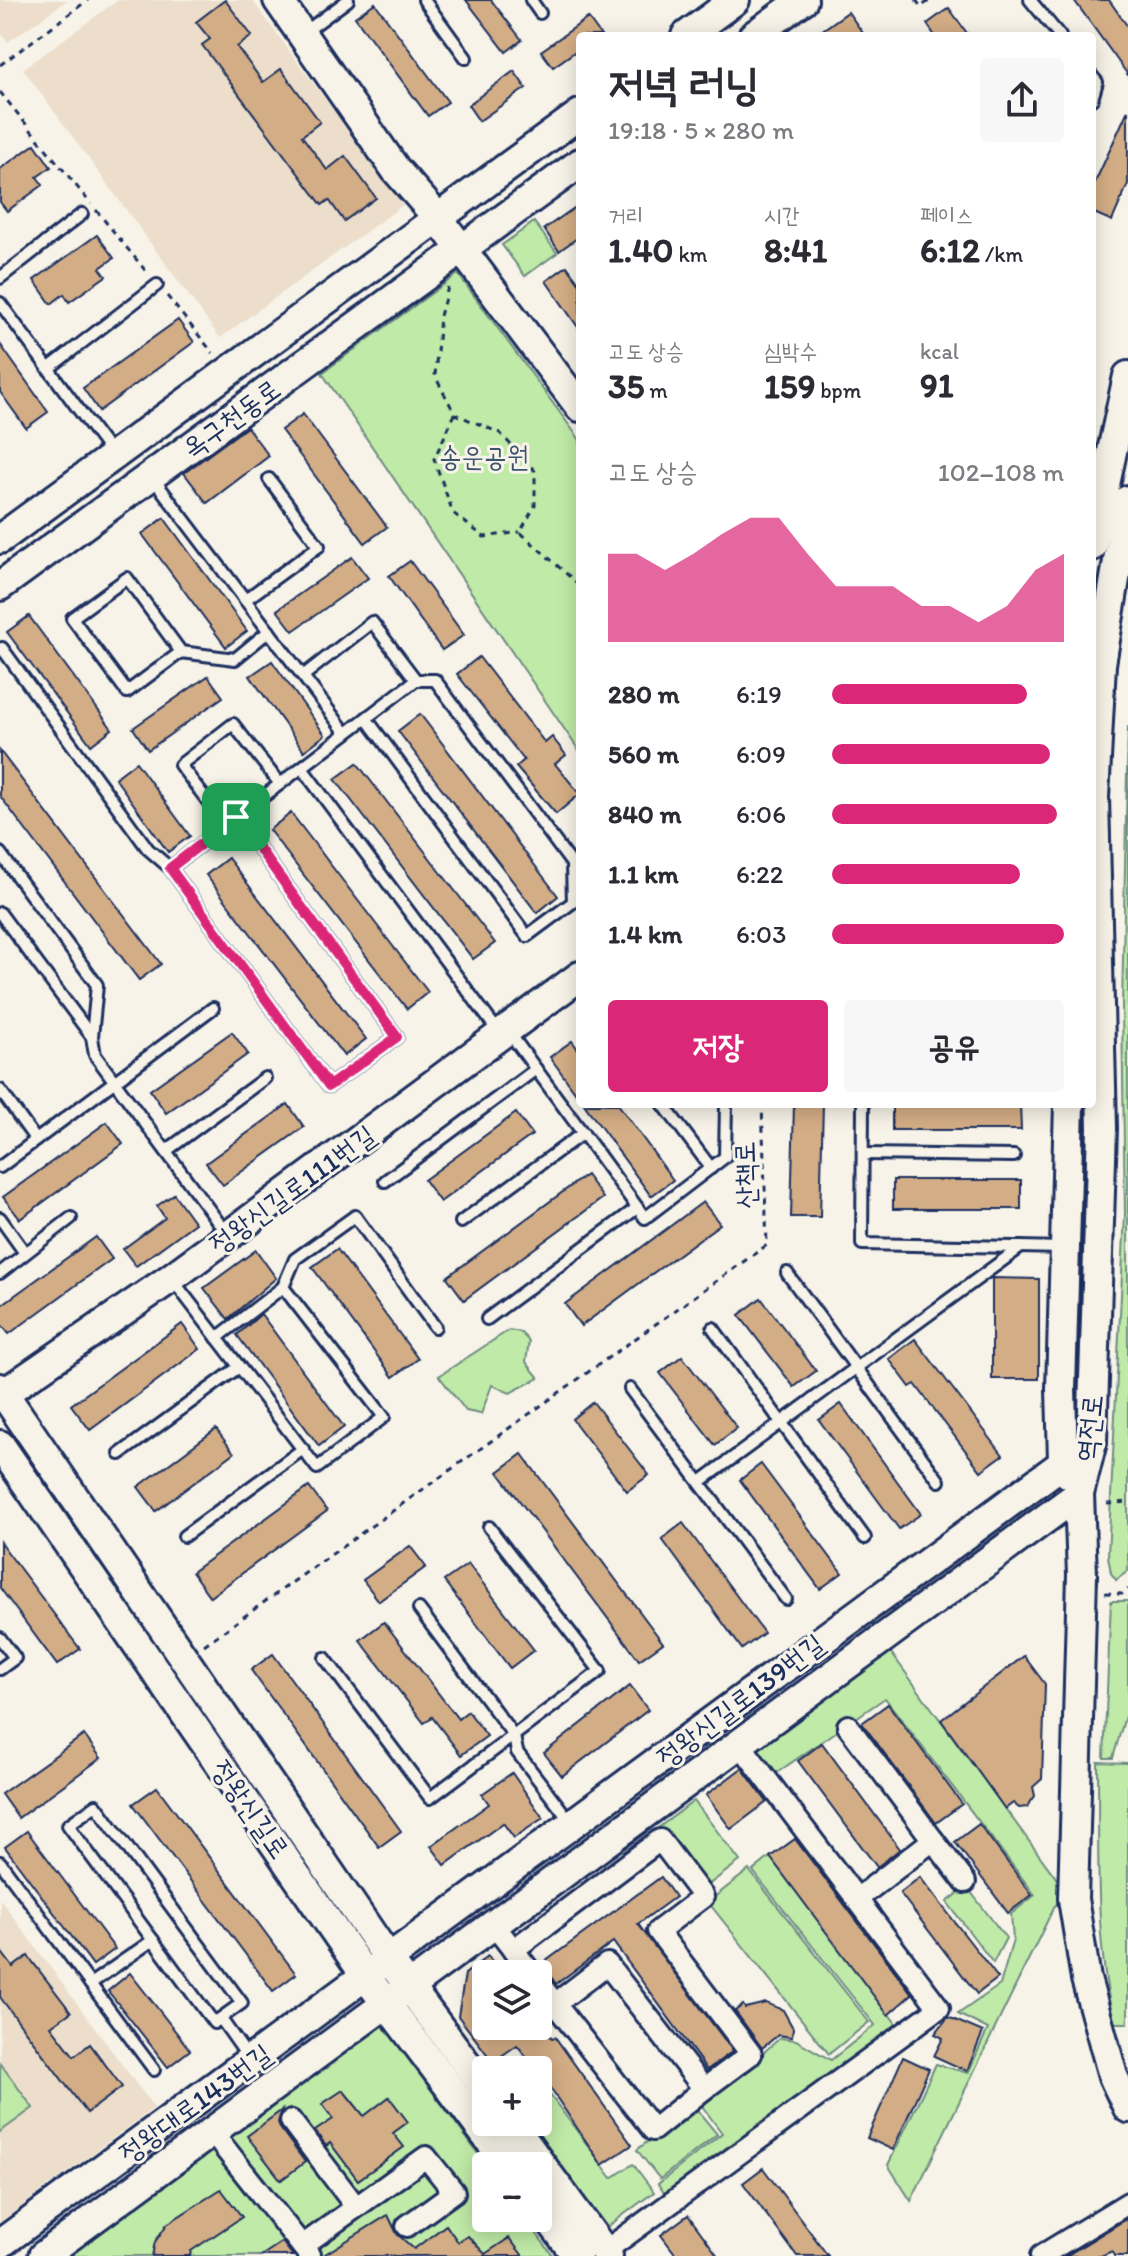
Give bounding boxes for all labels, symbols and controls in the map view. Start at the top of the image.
text: 저녁 러닝 [608,57,760,110]
button: share [980,58,1064,142]
text: 19:18 · 5 × 280 m [608,114,794,146]
text: 거리 [608,202,643,229]
text: 시간 [764,202,799,229]
text: 페이스 [920,202,973,229]
text: 1.40 [608,230,674,271]
text: 8:41 [764,230,827,271]
text: 6:12 [920,230,980,271]
text: km [674,241,708,268]
text: /km [980,241,1023,268]
text: 고도 상승 [608,338,684,365]
text: 심박수 [764,338,817,365]
text: kcal [920,338,959,365]
text: 91 [920,365,954,406]
text: 35 [608,366,644,407]
text: 159 [764,366,815,407]
street label: 옥구천동로 [175,371,287,465]
text: m [644,377,668,404]
text: bpm [815,377,861,404]
park label: 송운공원 [439,439,529,473]
text: 고도 상승 [608,456,698,488]
text: 102–108 m [938,456,1064,488]
text: 280 m [608,678,680,710]
text: 6:19 [736,678,782,710]
text: 560 m [608,738,679,770]
text: 6:09 [736,738,786,770]
pin [202,783,270,851]
icon: arrive [214,795,258,839]
text: 840 m [608,798,682,830]
text: 6:06 [736,798,786,830]
text: 1.1 km [608,858,679,890]
text: 6:22 [736,858,783,890]
text: 1.4 km [608,918,682,950]
text: 6:03 [736,918,786,950]
button: 저장 [608,1000,828,1092]
button: 공유 [844,1000,1064,1092]
street label: 정왕신길로111번길 [202,1117,382,1261]
street label: 산책로 [727,1141,763,1209]
street label: 역전로 [1069,1393,1109,1463]
street label: 정왕신길로139번길 [650,1626,830,1774]
street label: 정왕신길로 [205,1753,297,1865]
map controls [472,1960,552,2232]
button: layers [472,1960,552,2040]
street label: 정왕대로143번길 [112,2036,278,2170]
button: + [472,2056,552,2136]
button: − [472,2152,552,2232]

